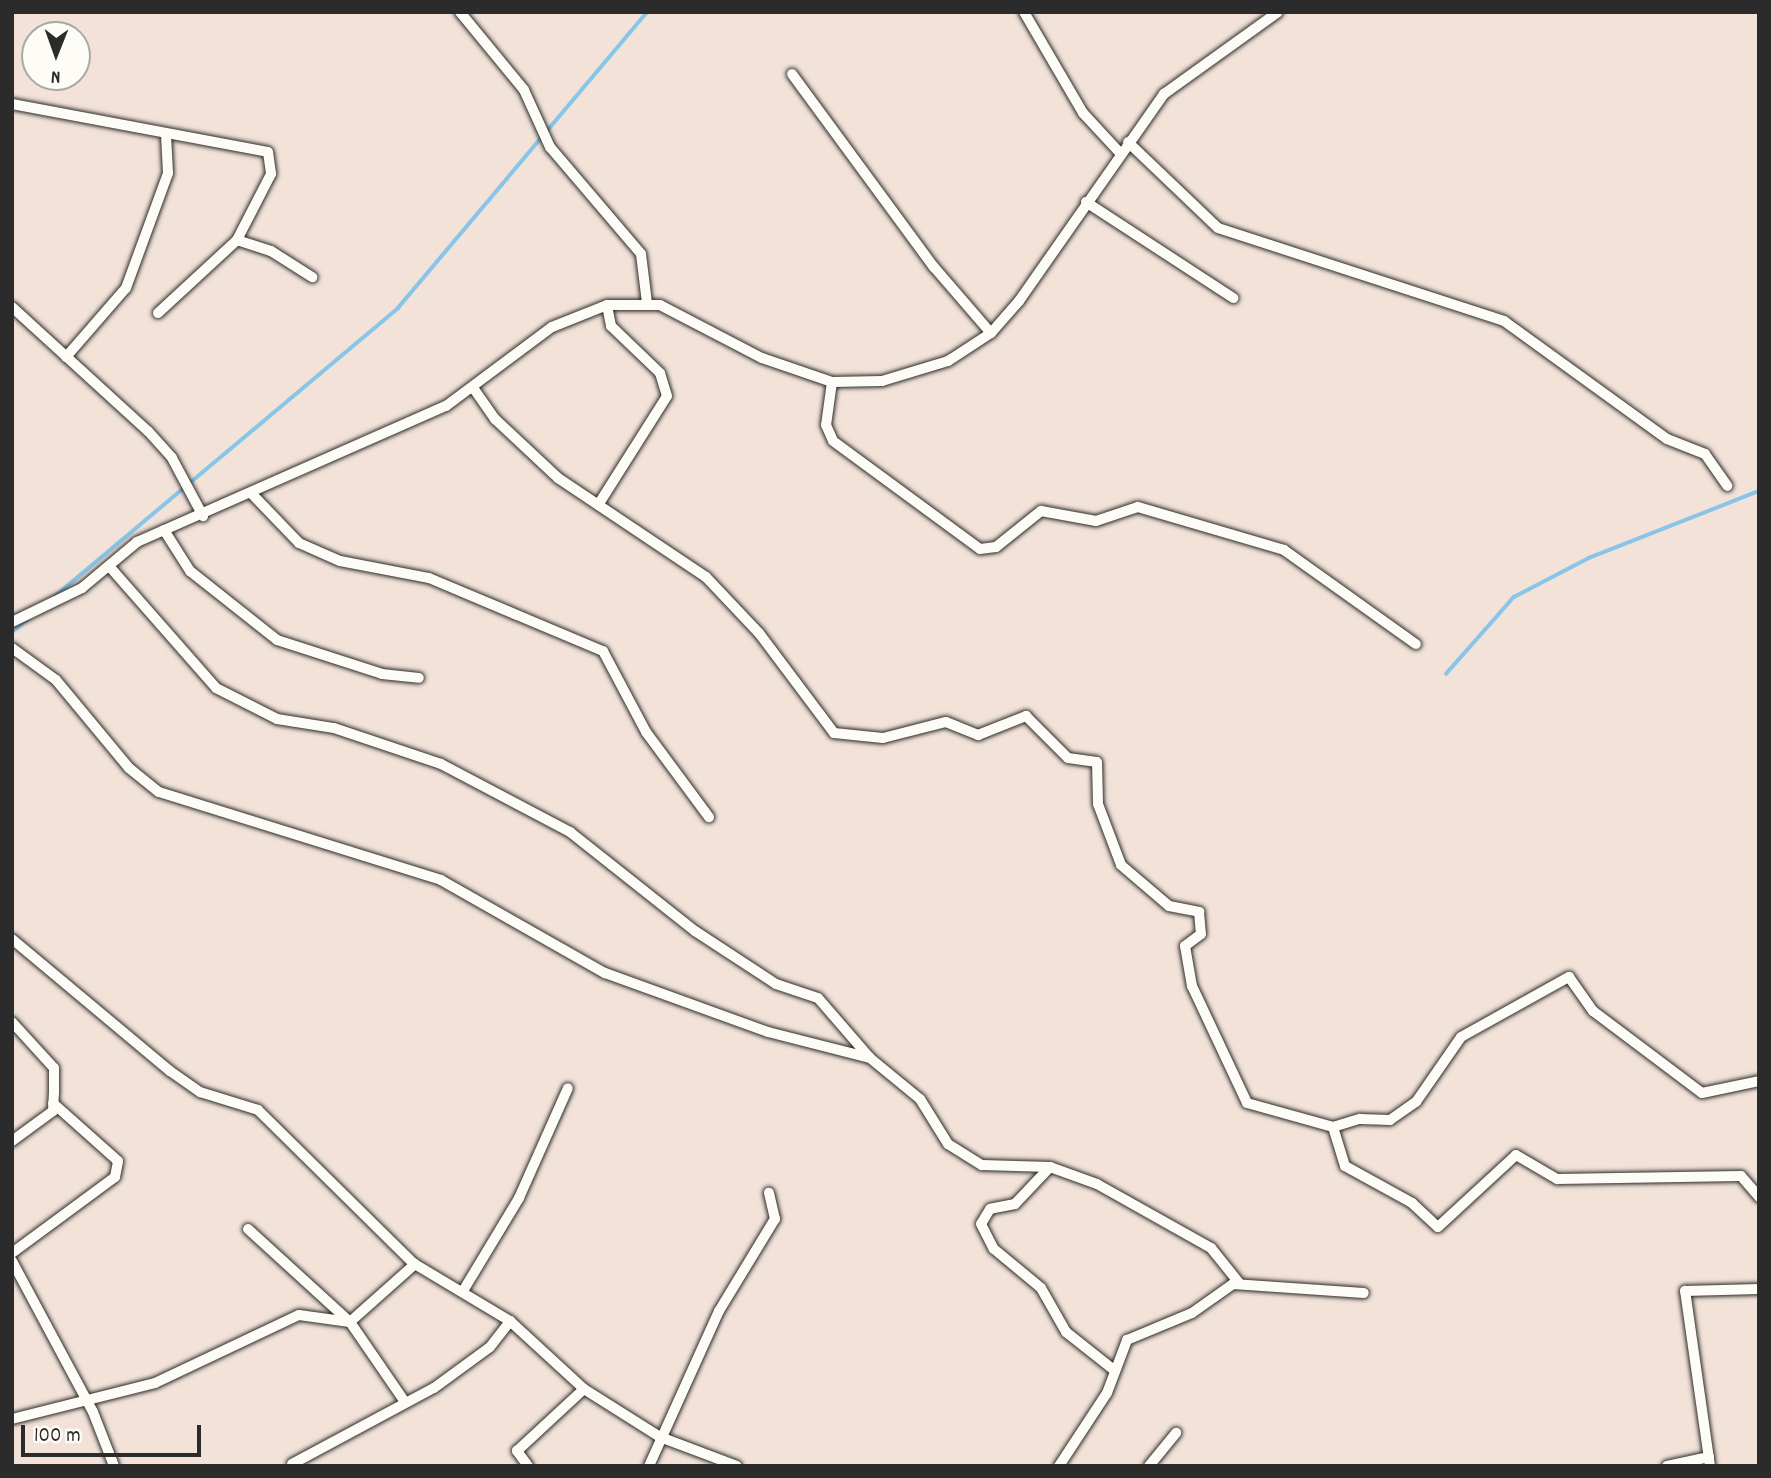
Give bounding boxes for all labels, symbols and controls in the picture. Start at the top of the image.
north arrow [21,21,91,91]
text: N [51,62,61,89]
scale bar [24,1412,205,1456]
text: 100 m [34,1422,81,1452]

